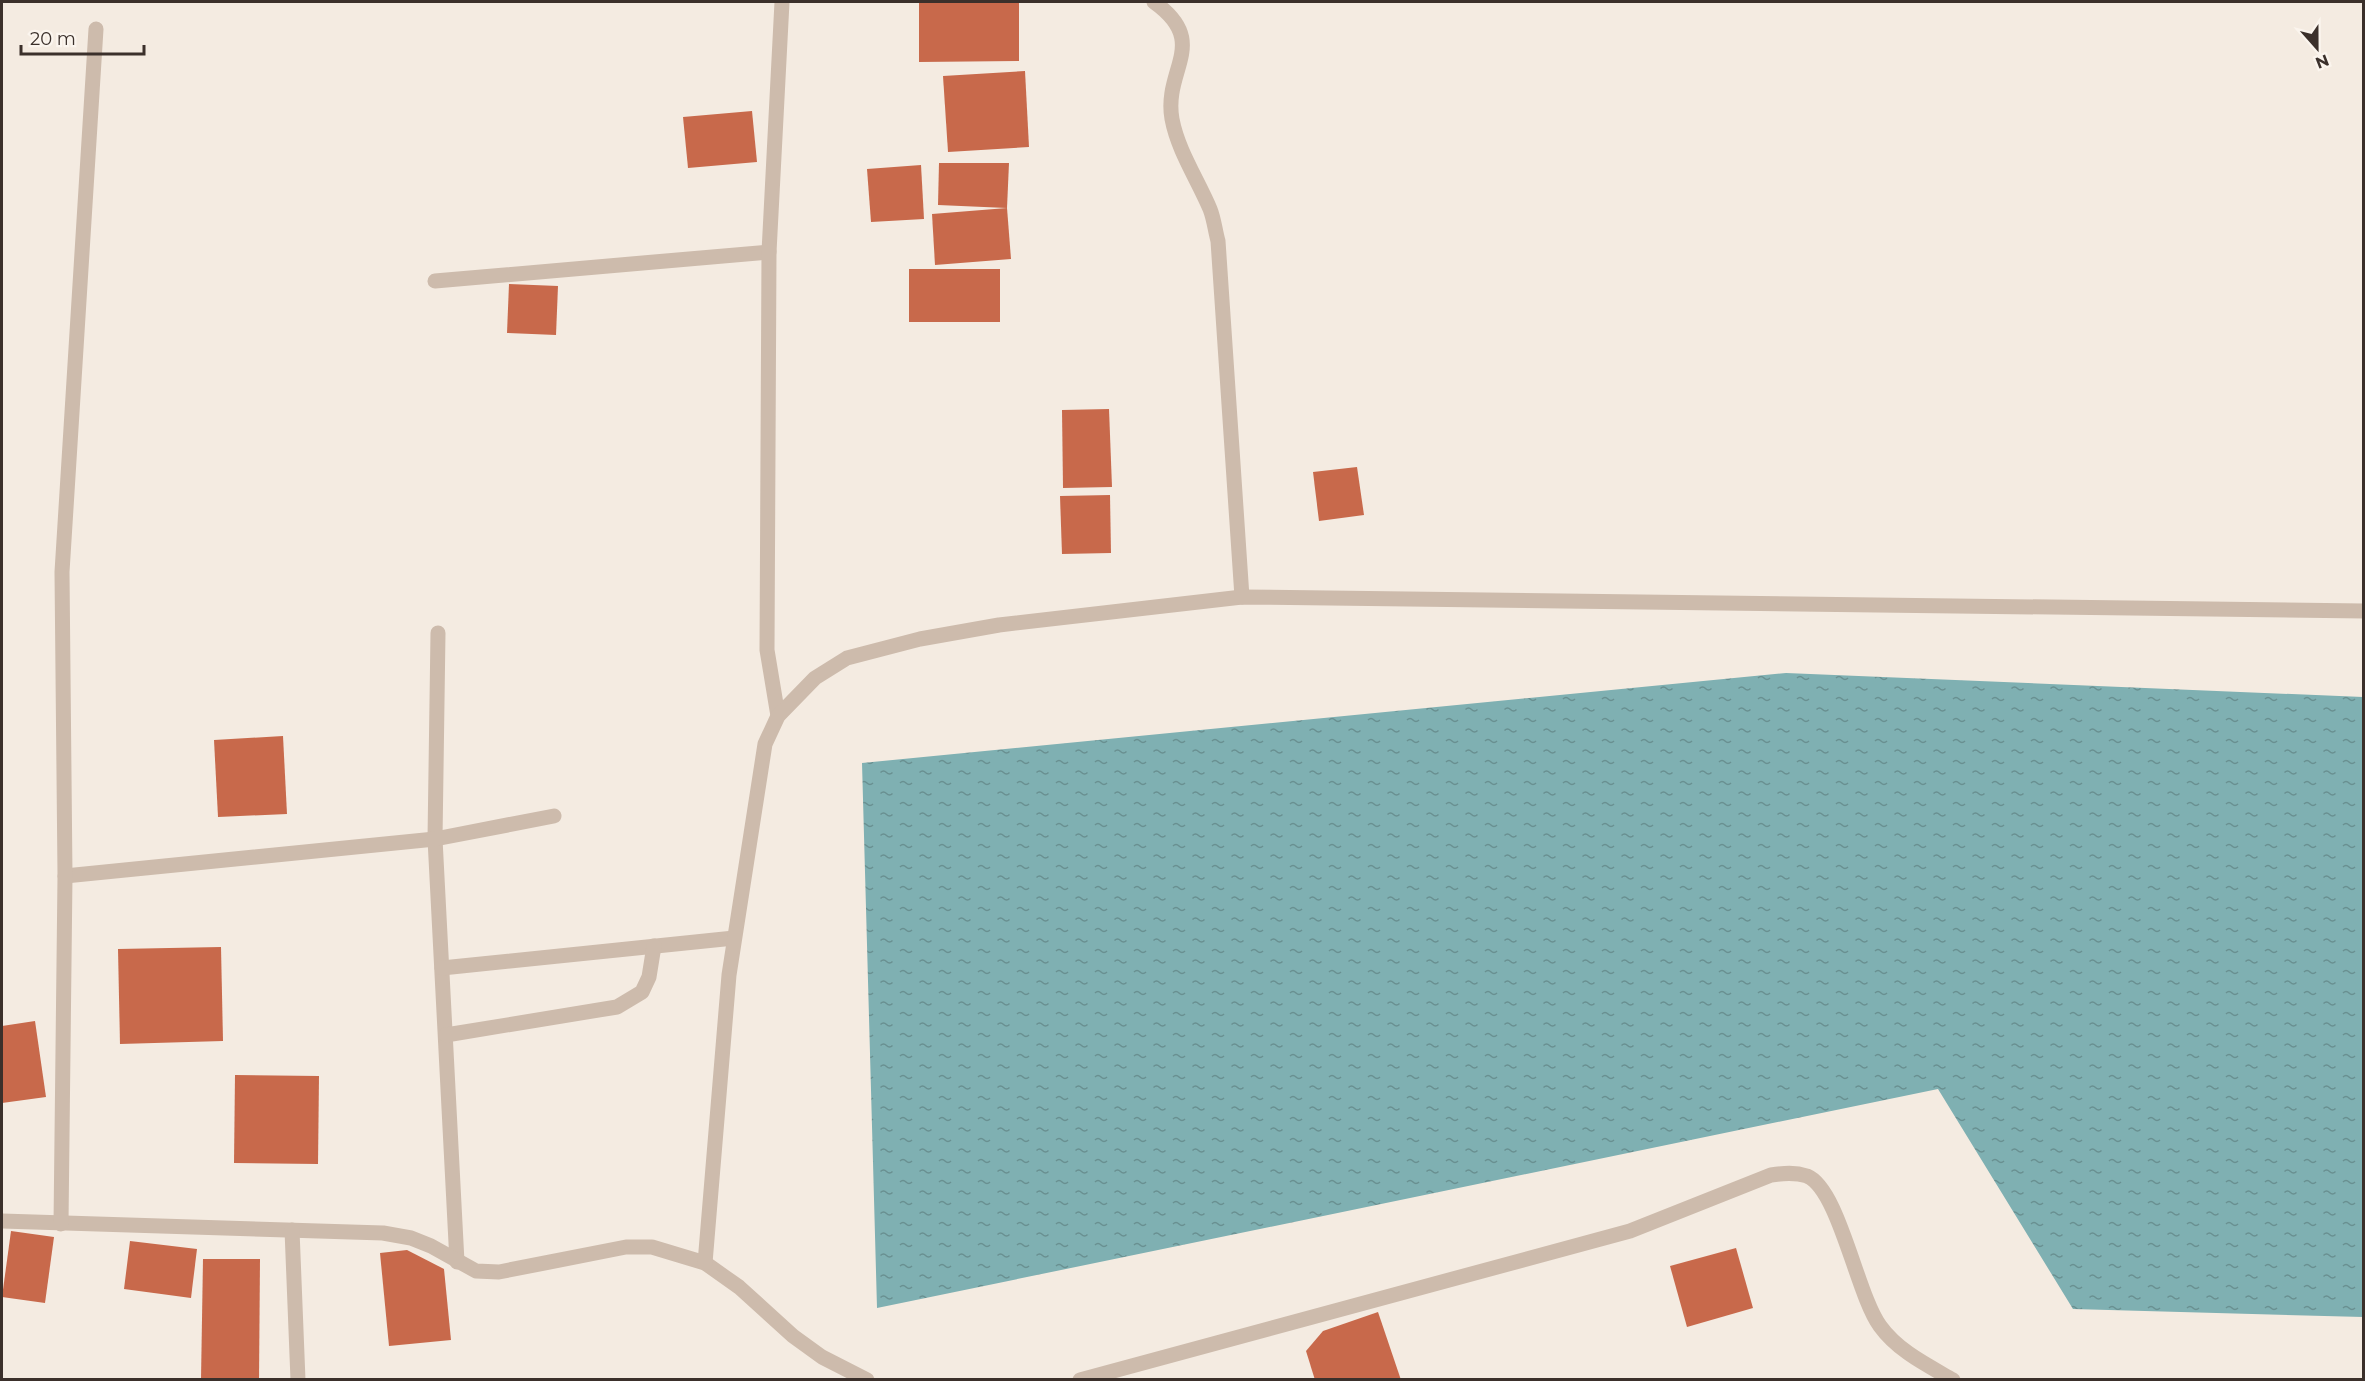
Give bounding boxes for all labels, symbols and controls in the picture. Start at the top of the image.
scale bar [21,18,144,56]
north arrow [2287,18,2347,78]
text: 20 m [30,28,76,50]
text: N [2313,50,2332,73]

